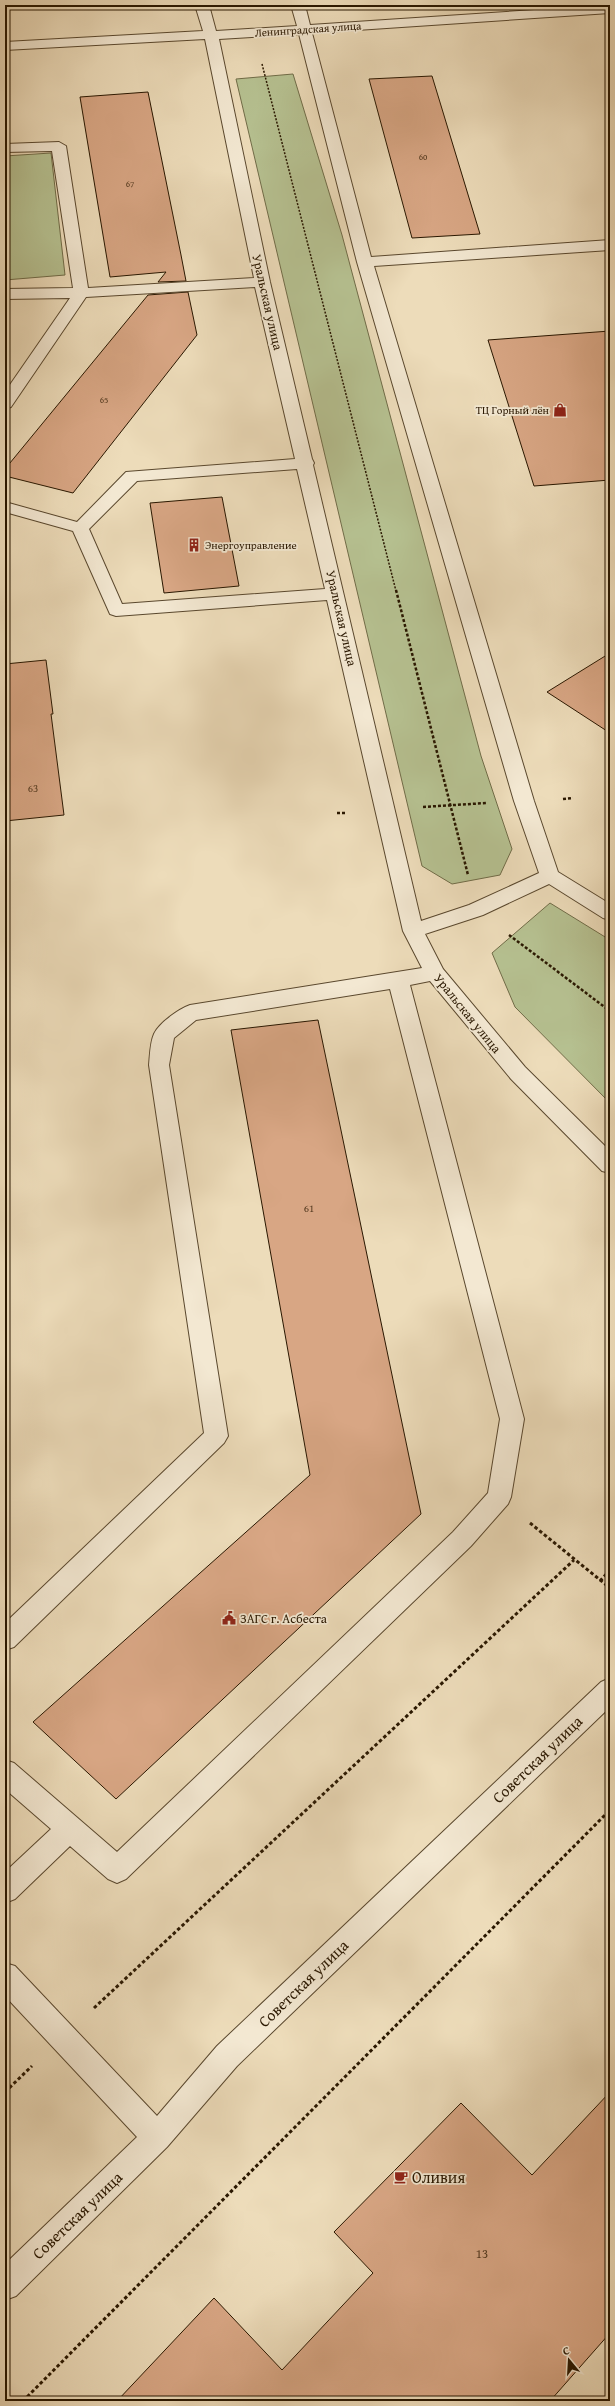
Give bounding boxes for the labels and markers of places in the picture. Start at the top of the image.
place label: ТЦ Горный лён [476,402,550,418]
shop icon: ТЦ Горный лён [552,402,568,418]
building icon: Энергоуправление [186,537,202,553]
place label: Энергоуправление [205,537,297,553]
place label: ЗАГС г. Асбеста [240,1609,328,1628]
public building icon: ЗАГС г. Асбеста [221,1610,237,1626]
place label: Оливия [412,2165,465,2189]
cafe icon: Оливия [393,2169,409,2185]

